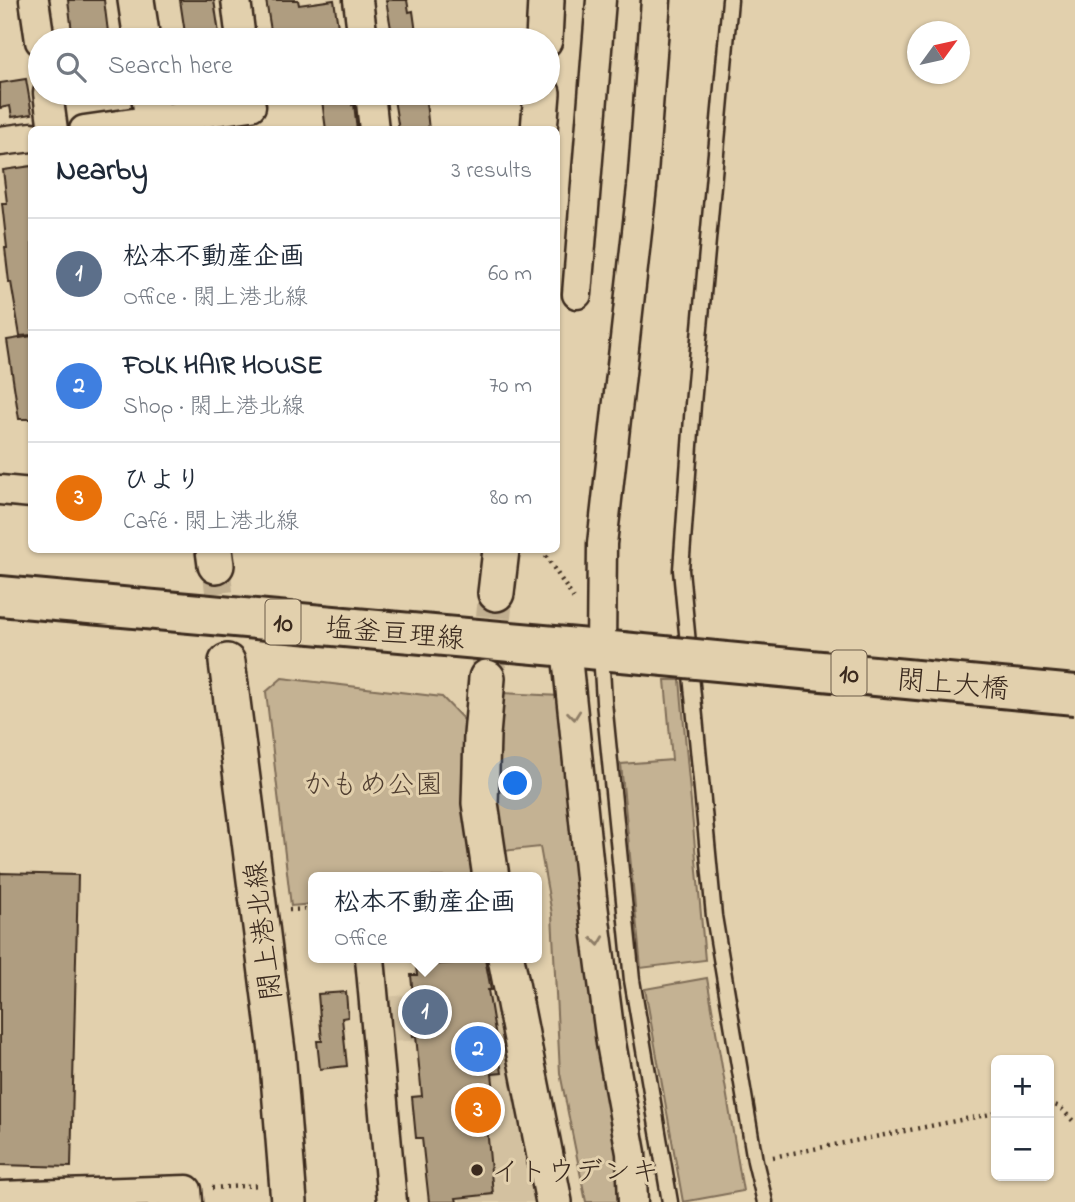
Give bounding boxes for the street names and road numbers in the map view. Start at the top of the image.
road number: 10 [266,600,300,644]
street label: 塩釜亘理線 [323,609,466,662]
road number: 10 [832,650,866,695]
street label: 閖上大橋 [895,661,1010,712]
street label: 閖上港北線 [237,859,294,1003]

